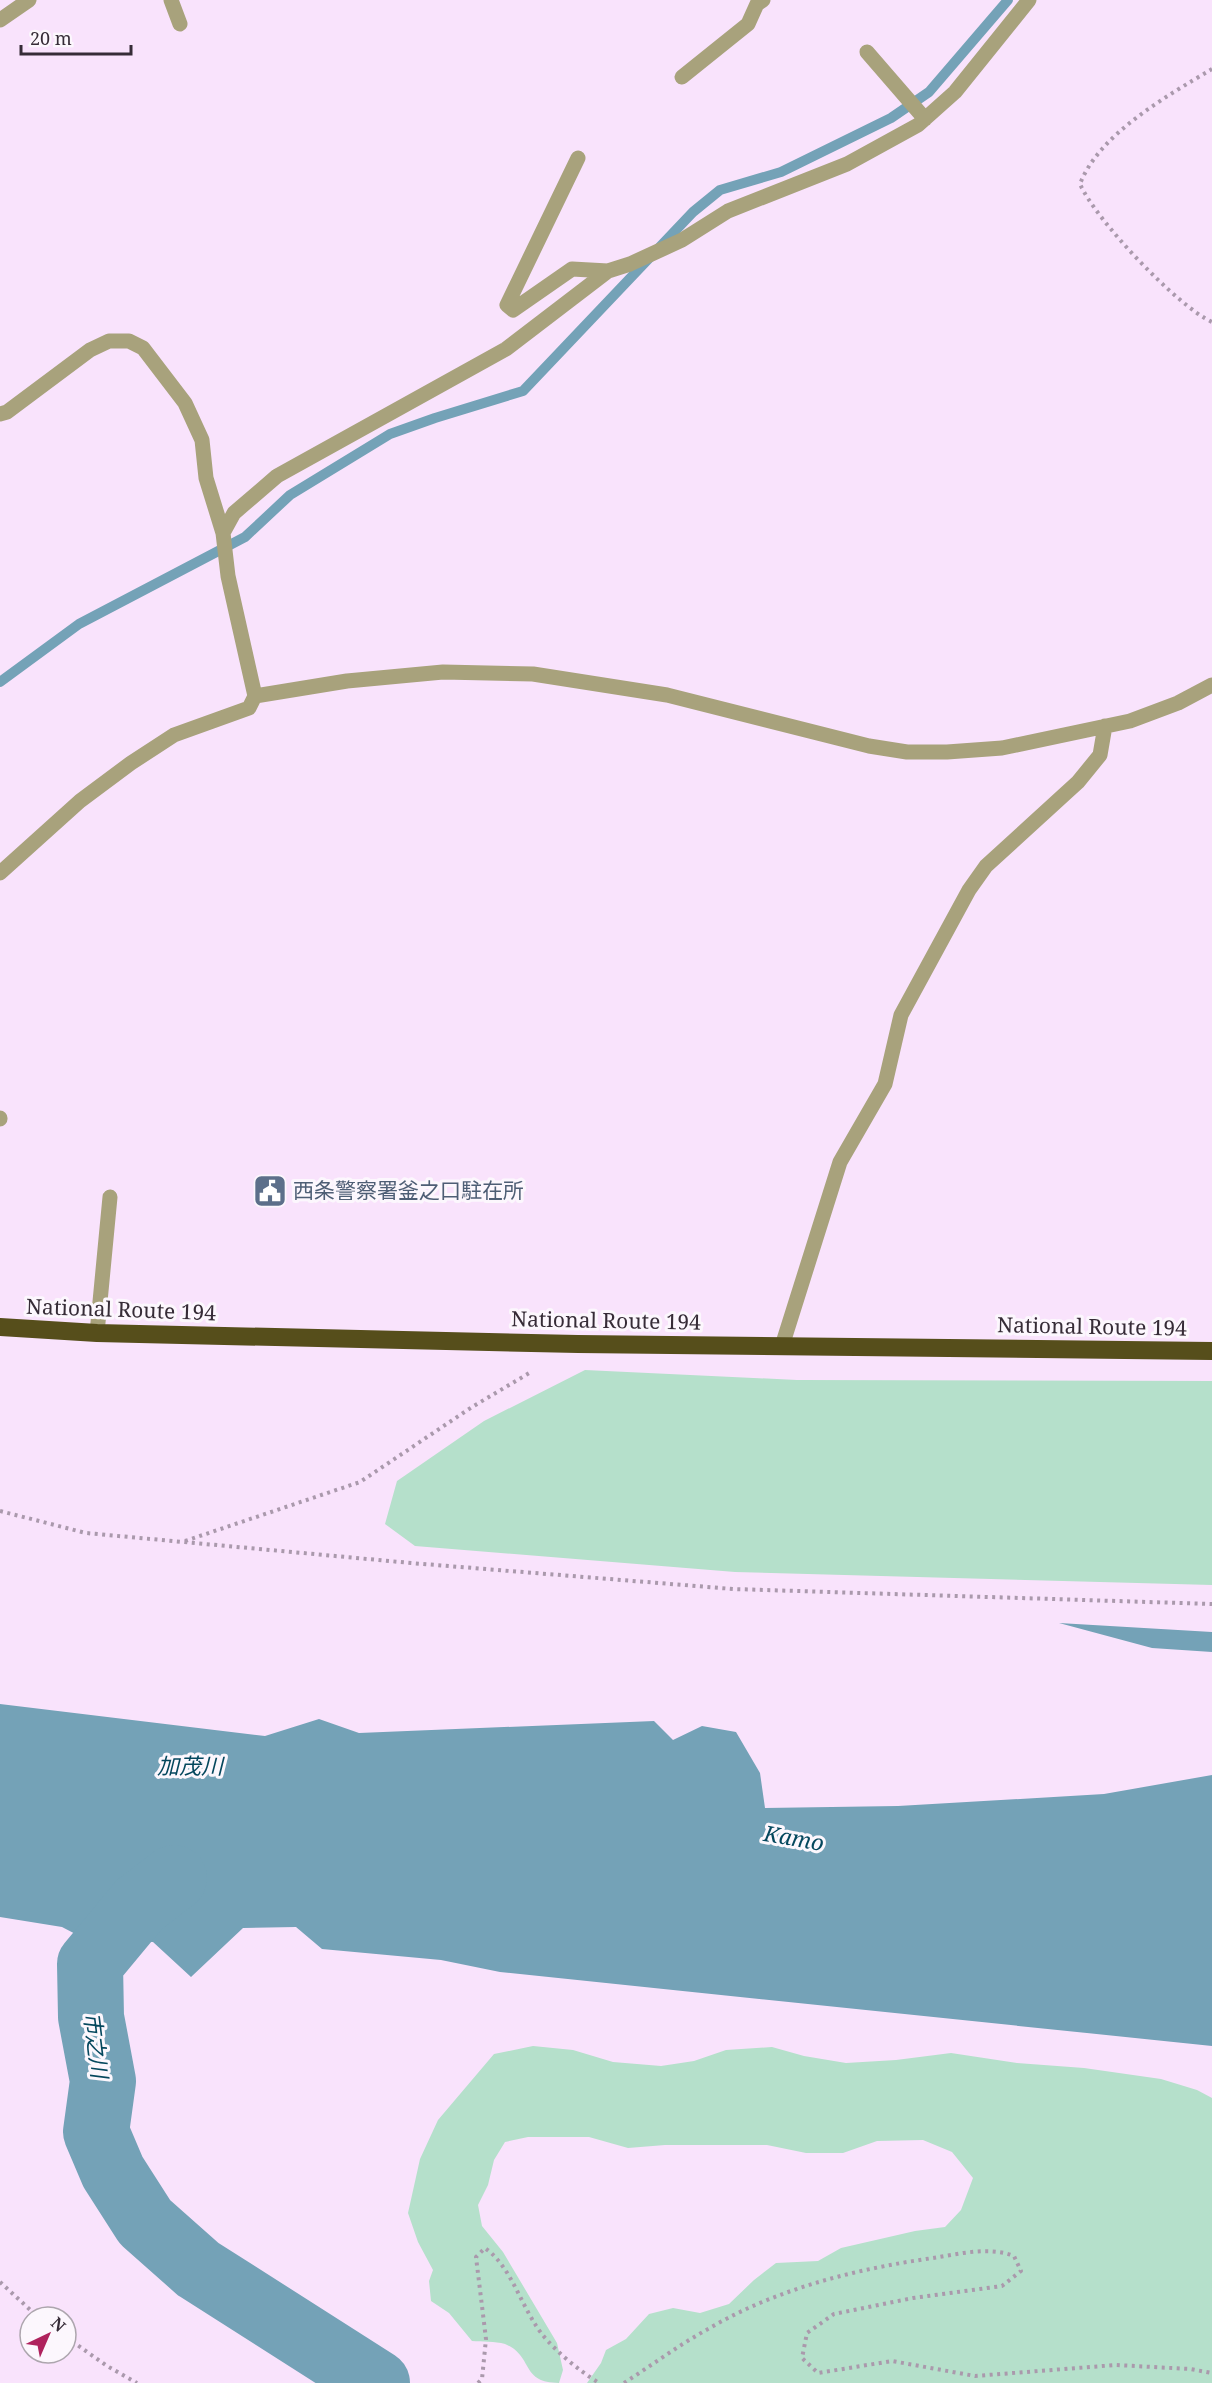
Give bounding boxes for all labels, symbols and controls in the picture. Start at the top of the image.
scale bar [21,18,130,56]
text: 20 m [30,26,72,50]
public building icon: 西条警察署釜之口駐在所 [252,1173,288,1209]
place label: 西条警察署釜之口駐在所 [293,1176,524,1204]
street label: National Route 194 [26,1292,217,1326]
street label: National Route 194 [511,1304,701,1336]
street label: National Route 194 [997,1310,1187,1342]
water label: 加茂川 [157,1750,225,1780]
water label: Kamo [761,1817,827,1857]
water label: 市之川 [78,2010,116,2081]
north arrow [18,2305,78,2365]
text: N [46,2312,71,2337]

